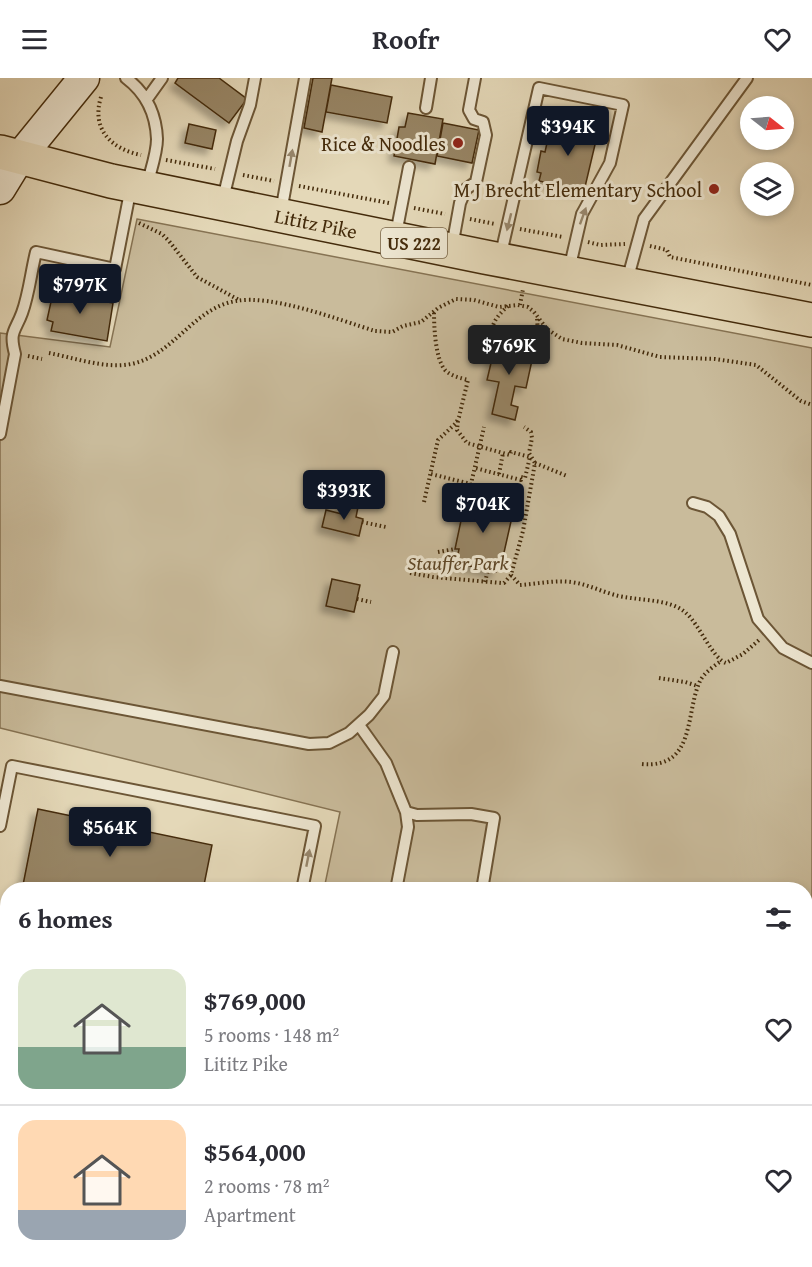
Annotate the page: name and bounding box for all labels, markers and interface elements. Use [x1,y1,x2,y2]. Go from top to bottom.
text: Roofr [372,19,440,59]
icon: menu [18,23,51,56]
icon: heart [761,23,794,56]
north arrow [740,96,794,150]
map controls [740,96,794,216]
pin: $394K [526,106,610,157]
text: $394K [541,111,595,140]
place label: Rice & Noodles [321,129,446,158]
marker: Rice & Noodles [451,136,465,150]
one-way arrow [286,148,295,167]
button: layers [740,162,794,216]
place label: M J Brecht Elementary School [454,175,702,204]
marker: M J Brecht Elementary School [707,182,721,196]
street label: Lititz Pike [272,200,360,245]
one-way arrow [578,207,588,225]
one-way arrow [504,212,514,231]
road number: US 222 [381,228,447,258]
pin: $797K [38,264,122,315]
text: $797K [53,269,107,298]
pin: $769K [467,325,551,376]
text: $769K [482,330,536,359]
pin: $393K [302,470,386,521]
text: $393K [317,475,371,504]
pin: $704K [441,483,525,534]
text: $704K [456,488,510,517]
park label: Stauffer Park [407,548,510,577]
pin: $564K [68,807,152,858]
text: $564K [83,812,137,841]
one-way arrow [304,848,314,867]
text: 6 homes [18,899,113,938]
icon: filters [762,902,795,935]
text: $769,000 [204,981,306,1020]
icon: home [66,993,138,1065]
icon: heart [762,1013,795,1046]
text: 5 rooms · 148 m² [204,1020,339,1049]
text: Lititz Pike [204,1049,288,1078]
text: $564,000 [204,1132,306,1171]
icon: home [66,1144,138,1216]
icon: heart [762,1164,795,1197]
text: 2 rooms · 78 m² [204,1171,330,1200]
text: Apartment [204,1200,296,1229]

